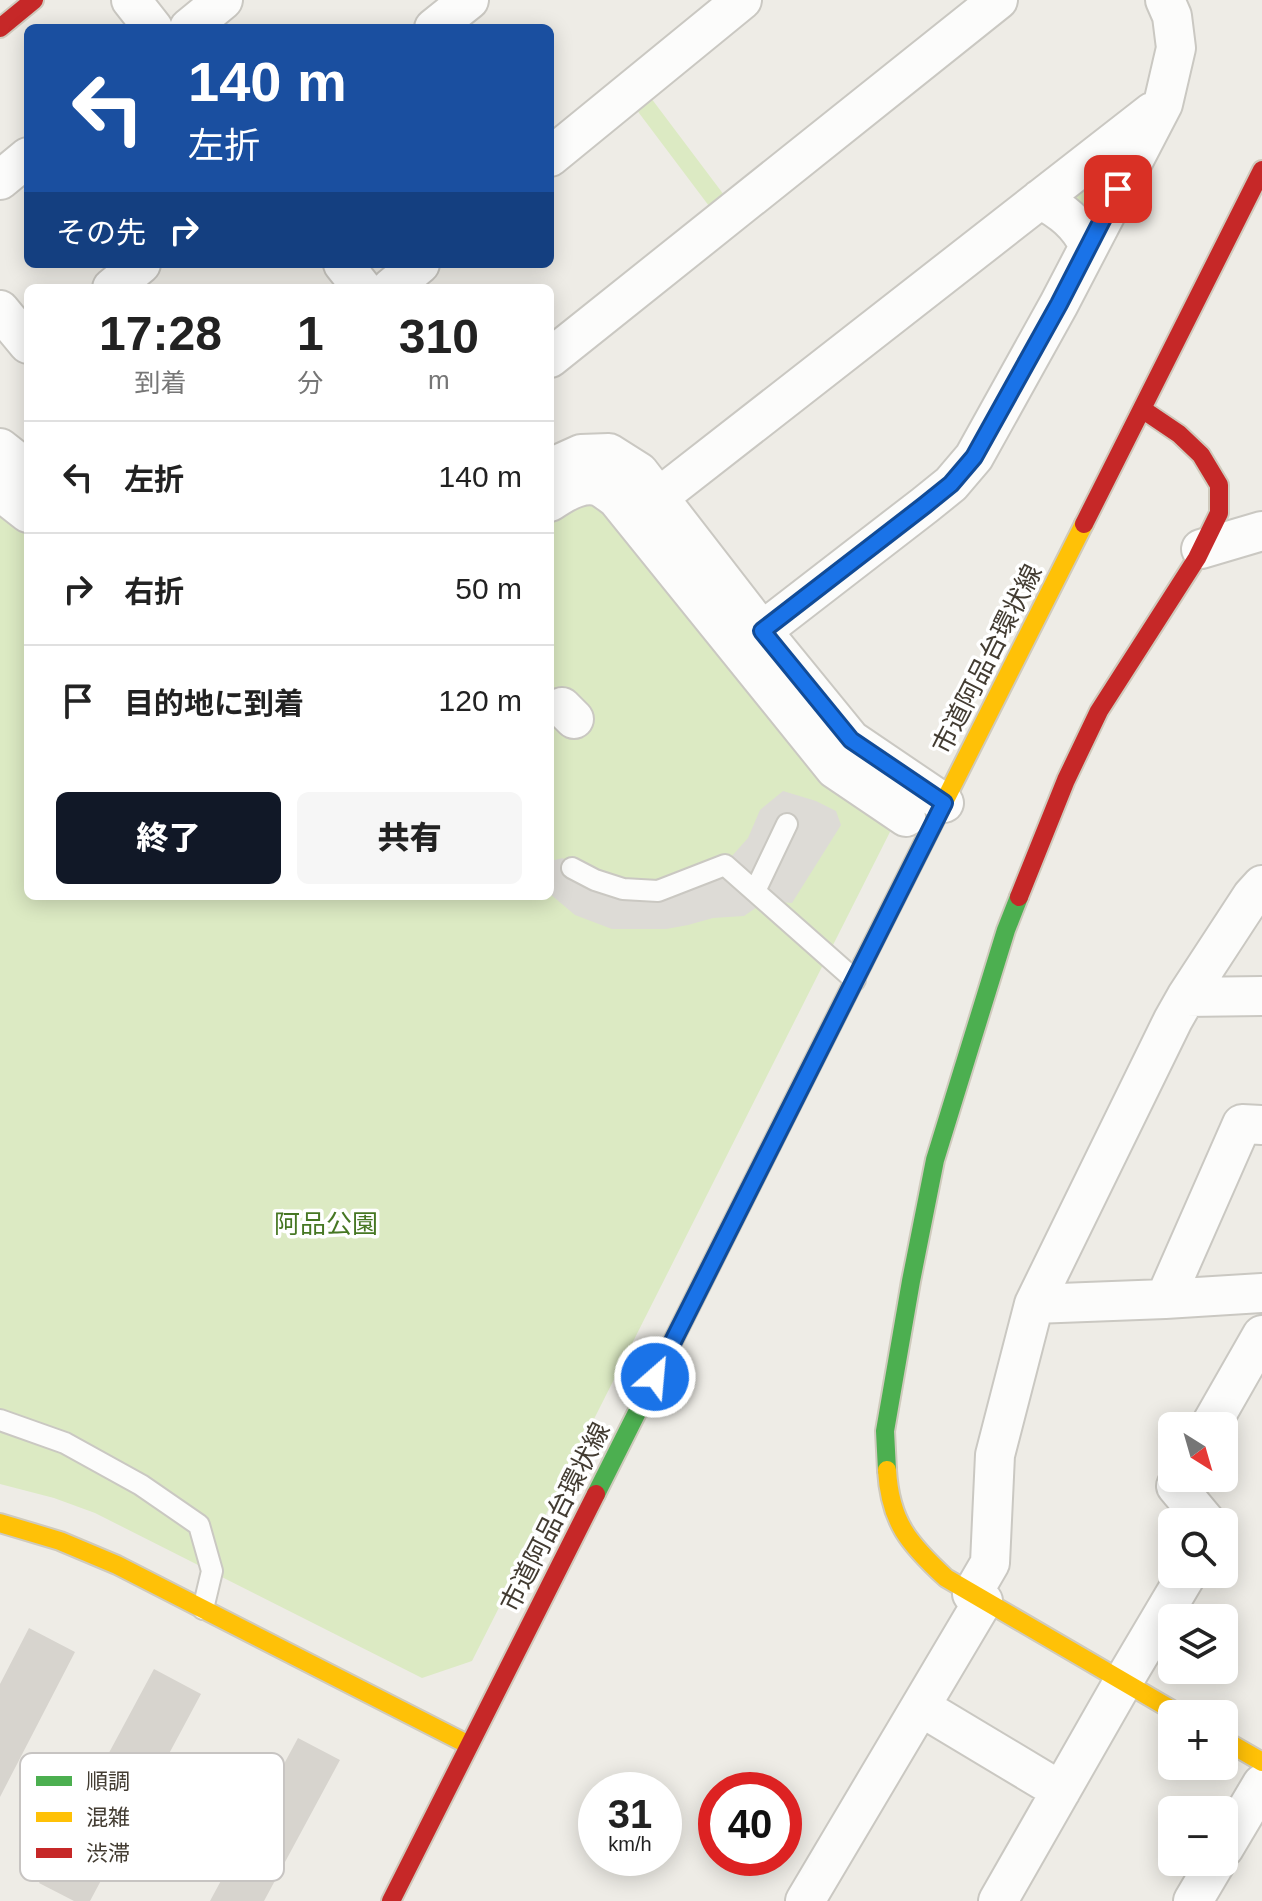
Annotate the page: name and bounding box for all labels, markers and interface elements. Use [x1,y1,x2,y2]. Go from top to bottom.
text: 140 m [188,50,347,113]
icon: left [56,56,160,160]
text: 左折 [188,125,260,166]
pin [1084,155,1152,223]
icon: arrive [1096,167,1140,211]
icon: right [162,208,206,252]
text: その先 [56,216,146,249]
text: 17:28 [99,307,222,360]
text: 1 [297,307,324,360]
text: 310 [399,310,479,363]
text: m [428,365,450,395]
text: 到着 [134,368,187,398]
text: 分 [297,368,323,398]
icon: left [56,455,100,499]
text: 140 m [439,460,522,493]
text: 左折 [124,463,184,496]
street label: 市道阿品台環状線 [926,560,1048,758]
icon: right [56,567,100,611]
text: 50 m [455,572,522,605]
text: 右折 [124,575,184,608]
icon: arrive [56,679,100,723]
text: 120 m [439,684,522,717]
text: 目的地に到着 [124,687,304,720]
button: 終了 [56,792,281,884]
button: 共有 [297,792,522,884]
park label: 阿品公園 [274,1209,378,1239]
position arrow [613,1335,697,1419]
north arrow [1158,1412,1238,1492]
map controls [1158,1412,1238,1876]
street label: 市道阿品台環状線 [494,1418,616,1616]
button: search [1158,1508,1238,1588]
button: layers [1158,1604,1238,1684]
button: + [1158,1700,1238,1780]
legend [20,1753,284,1881]
text: 順調 [86,1769,130,1794]
speed limit sign: 40 [698,1772,802,1876]
text: 31 [608,1792,652,1836]
button: − [1158,1796,1238,1876]
text: 混雑 [86,1805,130,1830]
text: km/h [608,1833,652,1855]
text: 渋滞 [86,1841,130,1866]

